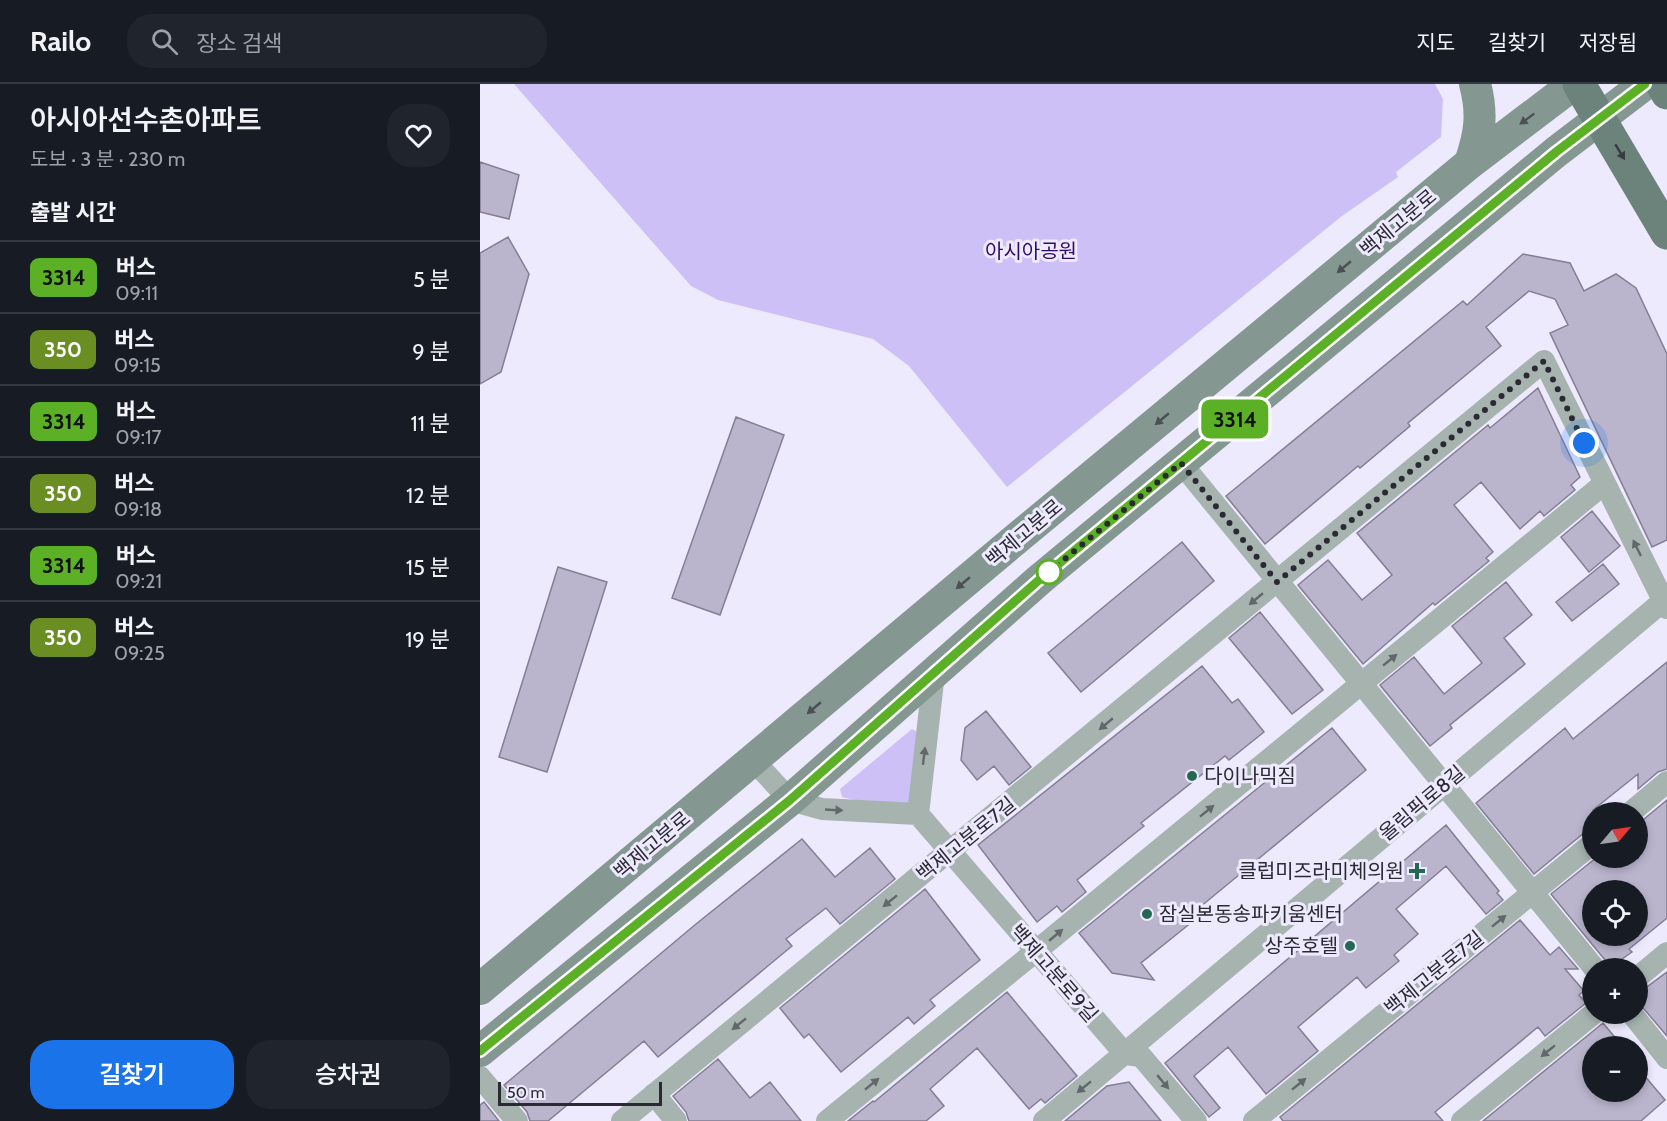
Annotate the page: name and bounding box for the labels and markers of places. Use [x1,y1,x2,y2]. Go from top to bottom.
unlabelled marker [1036,559,1062,585]
place label: 다이나믹짐 [1204,764,1296,788]
marker: 다이나믹짐 [1185,769,1199,783]
place label: 클럽미즈라미체의원 [1238,859,1404,883]
marker: 클럽미즈라미체의원 [1408,862,1426,880]
place label: 잠실본동송파키움센터 [1159,902,1343,926]
marker: 잠실본동송파키움센터 [1140,907,1154,921]
place label: 상주호텔 [1264,934,1338,958]
marker: 상주호텔 [1343,939,1357,953]

